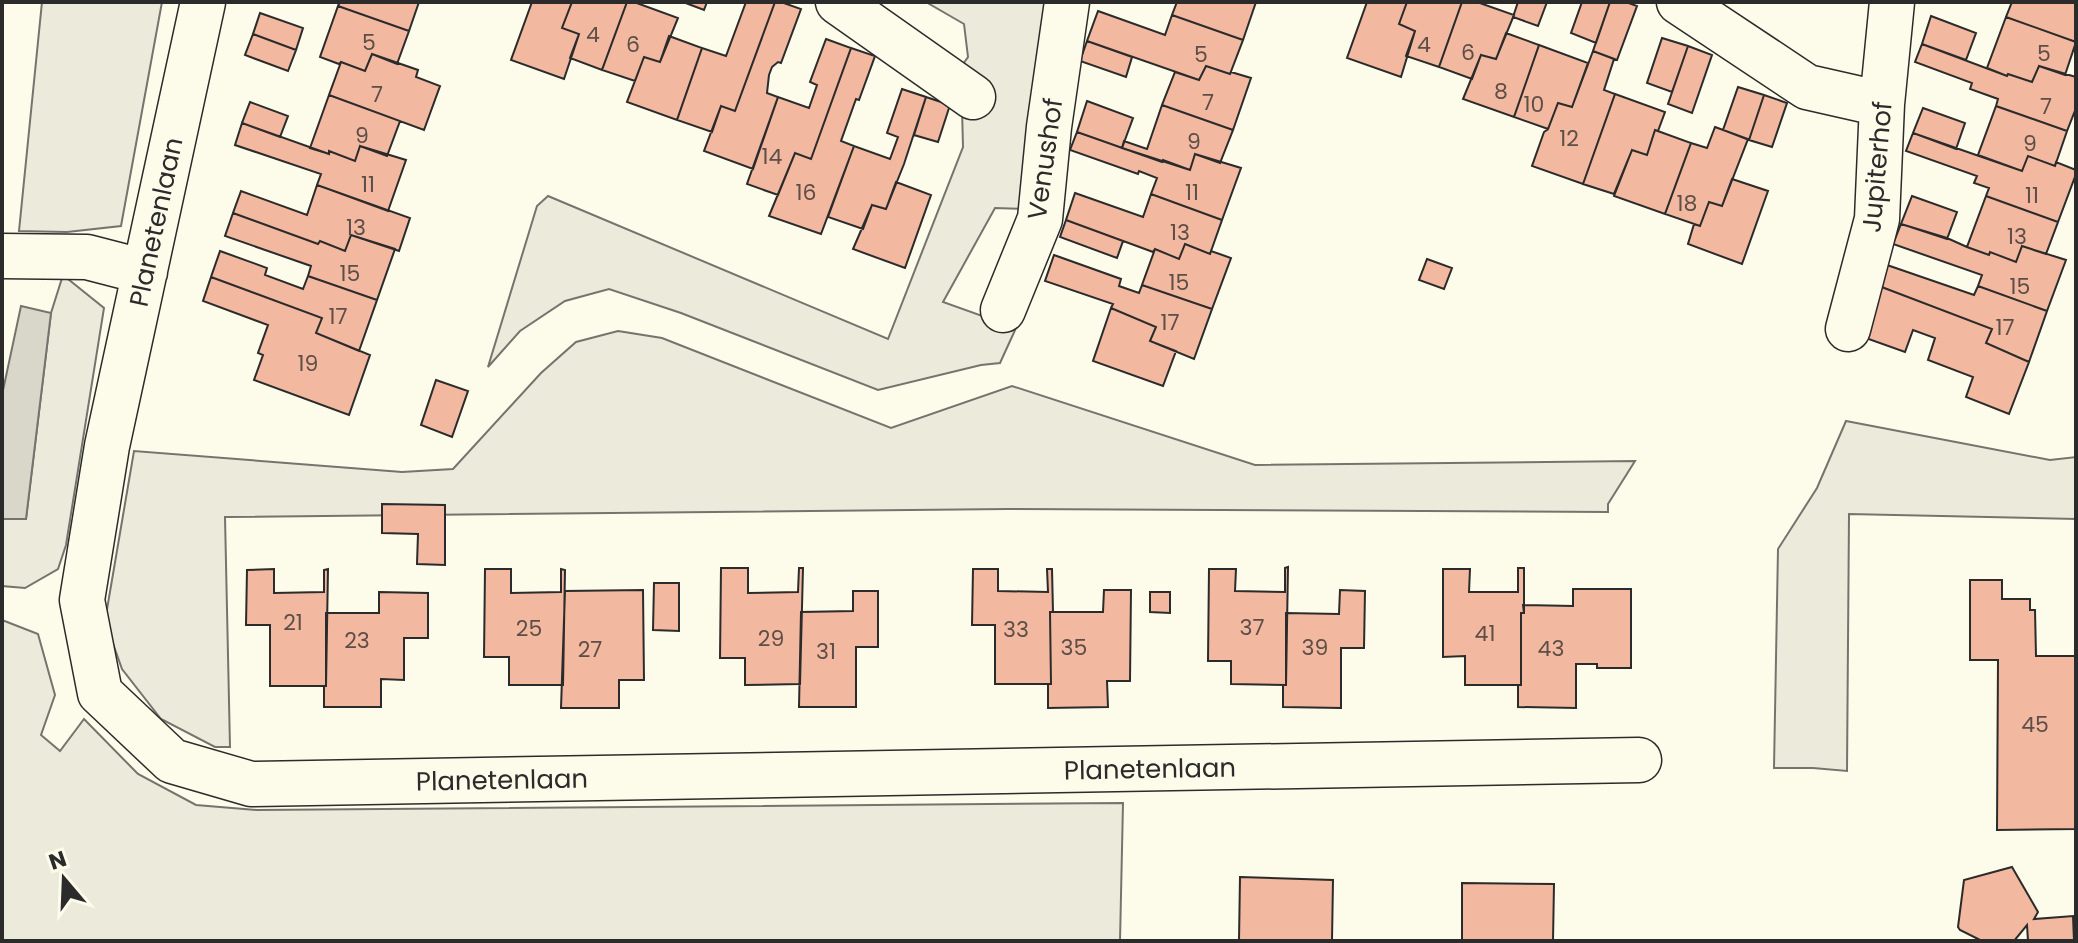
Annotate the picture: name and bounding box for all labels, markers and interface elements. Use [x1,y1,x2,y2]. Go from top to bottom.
house number: 4 [586,19,600,50]
house number: 5 [362,27,376,58]
house number: 6 [626,29,640,60]
house number: 4 [1417,29,1431,60]
house number: 6 [1461,37,1475,68]
house number: 5 [2037,38,2051,69]
house number: 5 [1194,39,1208,70]
house number: 8 [1494,76,1508,107]
house number: 7 [371,79,383,110]
house number: 7 [1202,87,1214,118]
house number: 10 [1524,89,1544,120]
house number: 7 [2040,91,2052,122]
street label: Venushof [1019,96,1071,222]
street label: Jupiterhof [1853,100,1901,234]
house number: 9 [355,120,369,151]
house number: 12 [1559,123,1579,154]
house number: 9 [1187,126,1201,157]
house number: 9 [2023,128,2037,159]
street label: Planetenlaan [120,134,192,310]
house number: 14 [762,141,783,172]
house number: 11 [361,169,375,200]
house number: 16 [795,177,817,208]
house number: 11 [1185,177,1199,208]
house number: 11 [2025,180,2039,211]
house number: 18 [1677,188,1697,219]
house number: 13 [346,212,366,243]
house number: 13 [1170,217,1190,248]
house number: 13 [2007,221,2027,252]
house number: 15 [340,258,360,289]
house number: 15 [1169,267,1189,298]
house number: 15 [2010,271,2030,302]
house number: 17 [328,301,348,332]
house number: 17 [1160,307,1180,338]
house number: 17 [1995,312,2015,343]
house number: 19 [298,348,318,379]
house number: 21 [283,607,303,638]
house number: 37 [1240,612,1264,643]
house number: 25 [516,613,542,644]
house number: 33 [1003,614,1029,645]
house number: 41 [1475,618,1495,649]
house number: 29 [758,623,784,654]
house number: 23 [344,625,370,656]
house number: 35 [1061,632,1087,663]
house number: 39 [1302,632,1328,663]
house number: 43 [1538,633,1564,664]
house number: 27 [578,634,602,665]
house number: 31 [816,636,836,667]
house number: 45 [2021,709,2049,740]
street label: Planetenlaan [1064,750,1236,788]
street label: Planetenlaan [416,761,588,799]
north arrow [24,839,104,919]
text: N [45,843,71,878]

